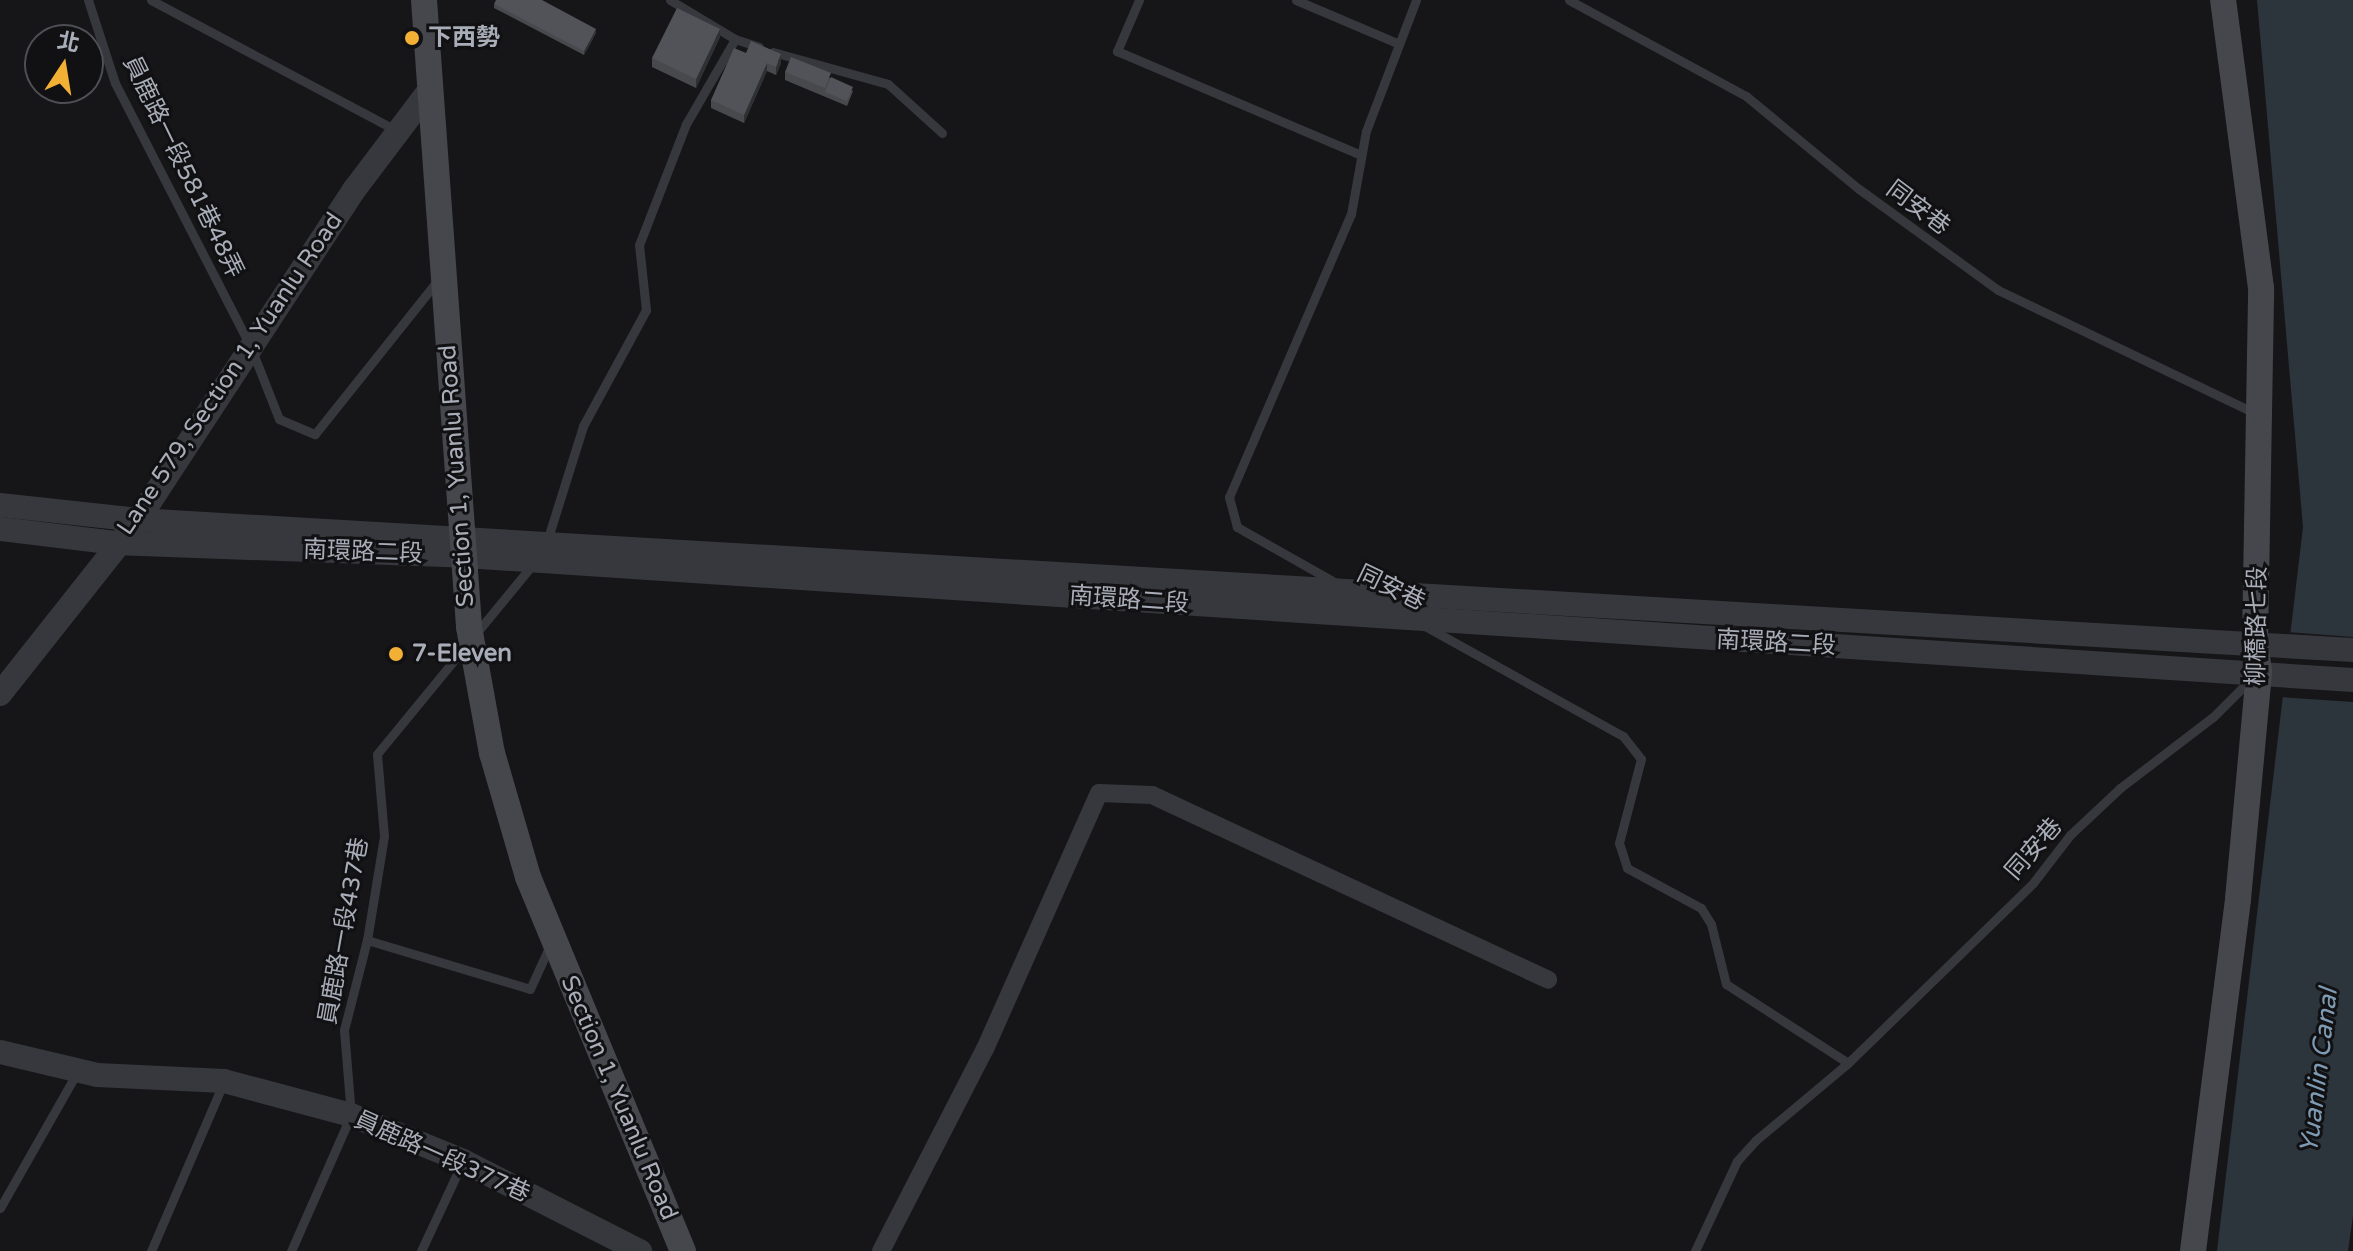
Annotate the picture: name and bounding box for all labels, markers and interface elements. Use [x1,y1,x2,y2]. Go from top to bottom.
north arrow [24,24,104,104]
place label: 下西勢 [428,24,500,52]
text: 北 [55,27,82,57]
marker: 下西勢 [403,29,421,47]
street label: 員鹿路一段581巷48弄 [117,51,249,283]
street label: 同安巷 [1881,175,1955,241]
street label: Lane 579, Section 1, Yuanlu Road [111,207,349,541]
street label: Section 1, Yuanlu Road [433,344,481,608]
street label: 南環路二段 [303,536,423,568]
street label: 同安巷 [1352,559,1430,617]
street label: 柳橋路七段 [2242,566,2272,686]
street label: 南環路二段 [1068,581,1190,619]
street label: 南環路二段 [1715,625,1837,661]
place label: 7-Eleven [412,640,512,668]
marker: 7-Eleven [387,645,405,663]
street label: 同安巷 [2000,812,2068,886]
street label: 員鹿路一段437巷 [313,835,375,1027]
street label: Section 1, Yuanlu Road [554,971,684,1225]
water label: Yuanlin Canal [2293,987,2345,1155]
street label: 員鹿路一段377巷 [350,1105,534,1209]

